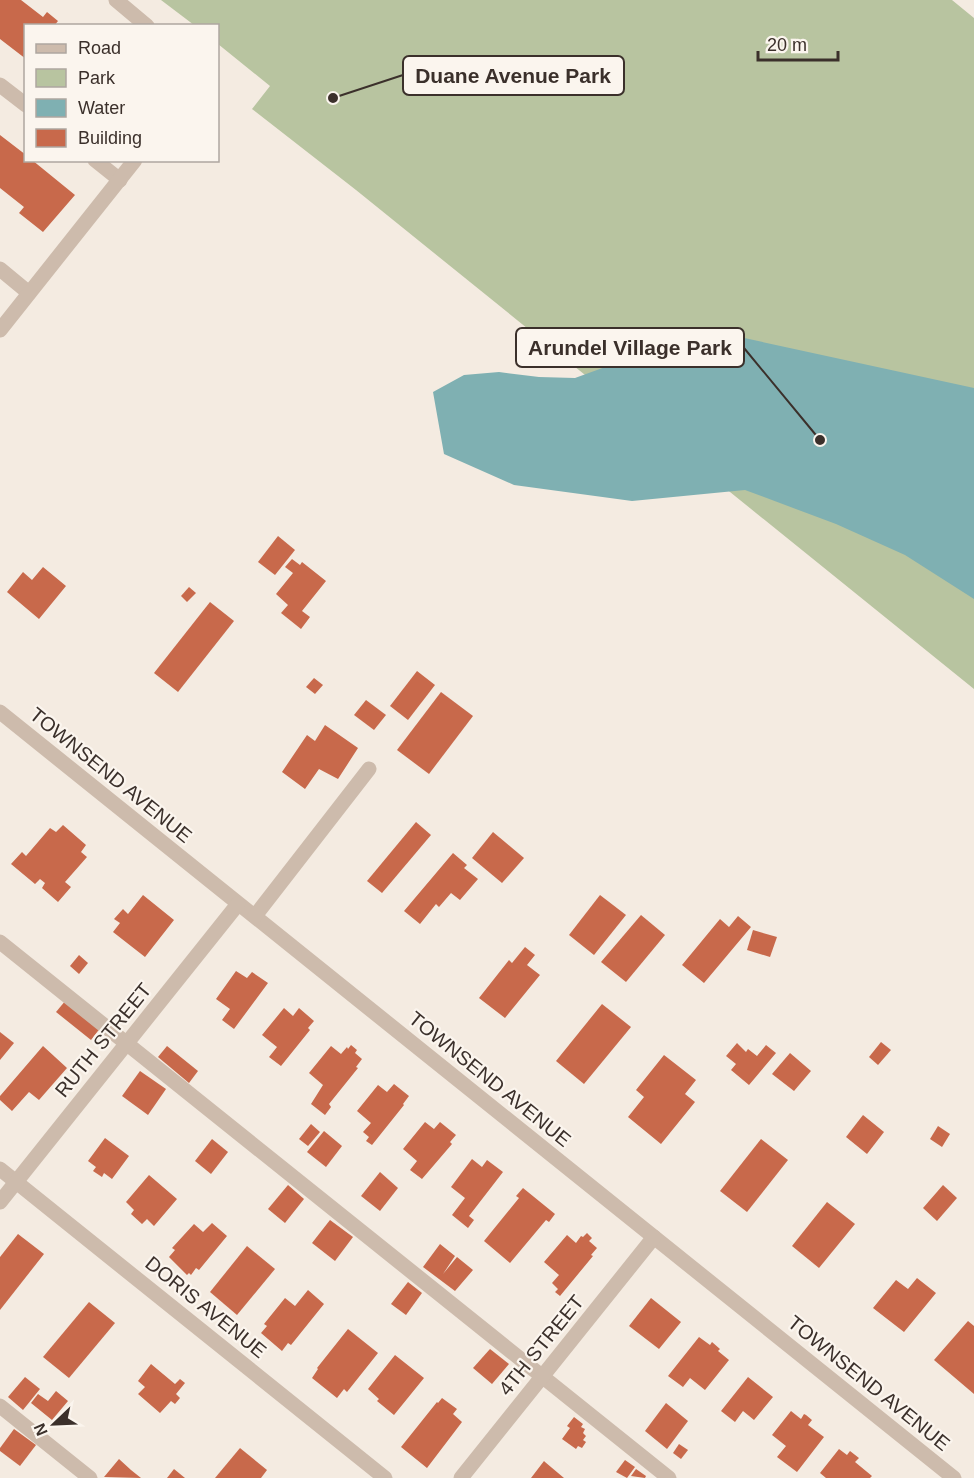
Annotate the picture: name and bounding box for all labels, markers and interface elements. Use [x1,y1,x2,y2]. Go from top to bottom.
legend [24,24,219,162]
scale bar [758,24,838,62]
text: 20 m [767,35,807,55]
text: Road [78,38,121,58]
callout: Duane Avenue Park [403,56,624,95]
text: Duane Avenue Park [415,64,611,87]
text: Park [78,68,116,88]
text: Water [78,98,125,118]
text: Building [78,128,142,148]
callout: Arundel Village Park [516,328,744,367]
text: Arundel Village Park [528,336,732,359]
street label: TOWNSEND AVENUE [26,703,196,847]
street label: RUTH STREET [50,979,156,1101]
street label: TOWNSEND AVENUE [405,1007,575,1151]
street label: DORIS AVENUE [141,1252,271,1362]
street label: 4TH STREET [494,1291,588,1399]
street label: TOWNSEND AVENUE [784,1311,954,1455]
north arrow [24,1394,84,1454]
text: N [31,1421,51,1438]

